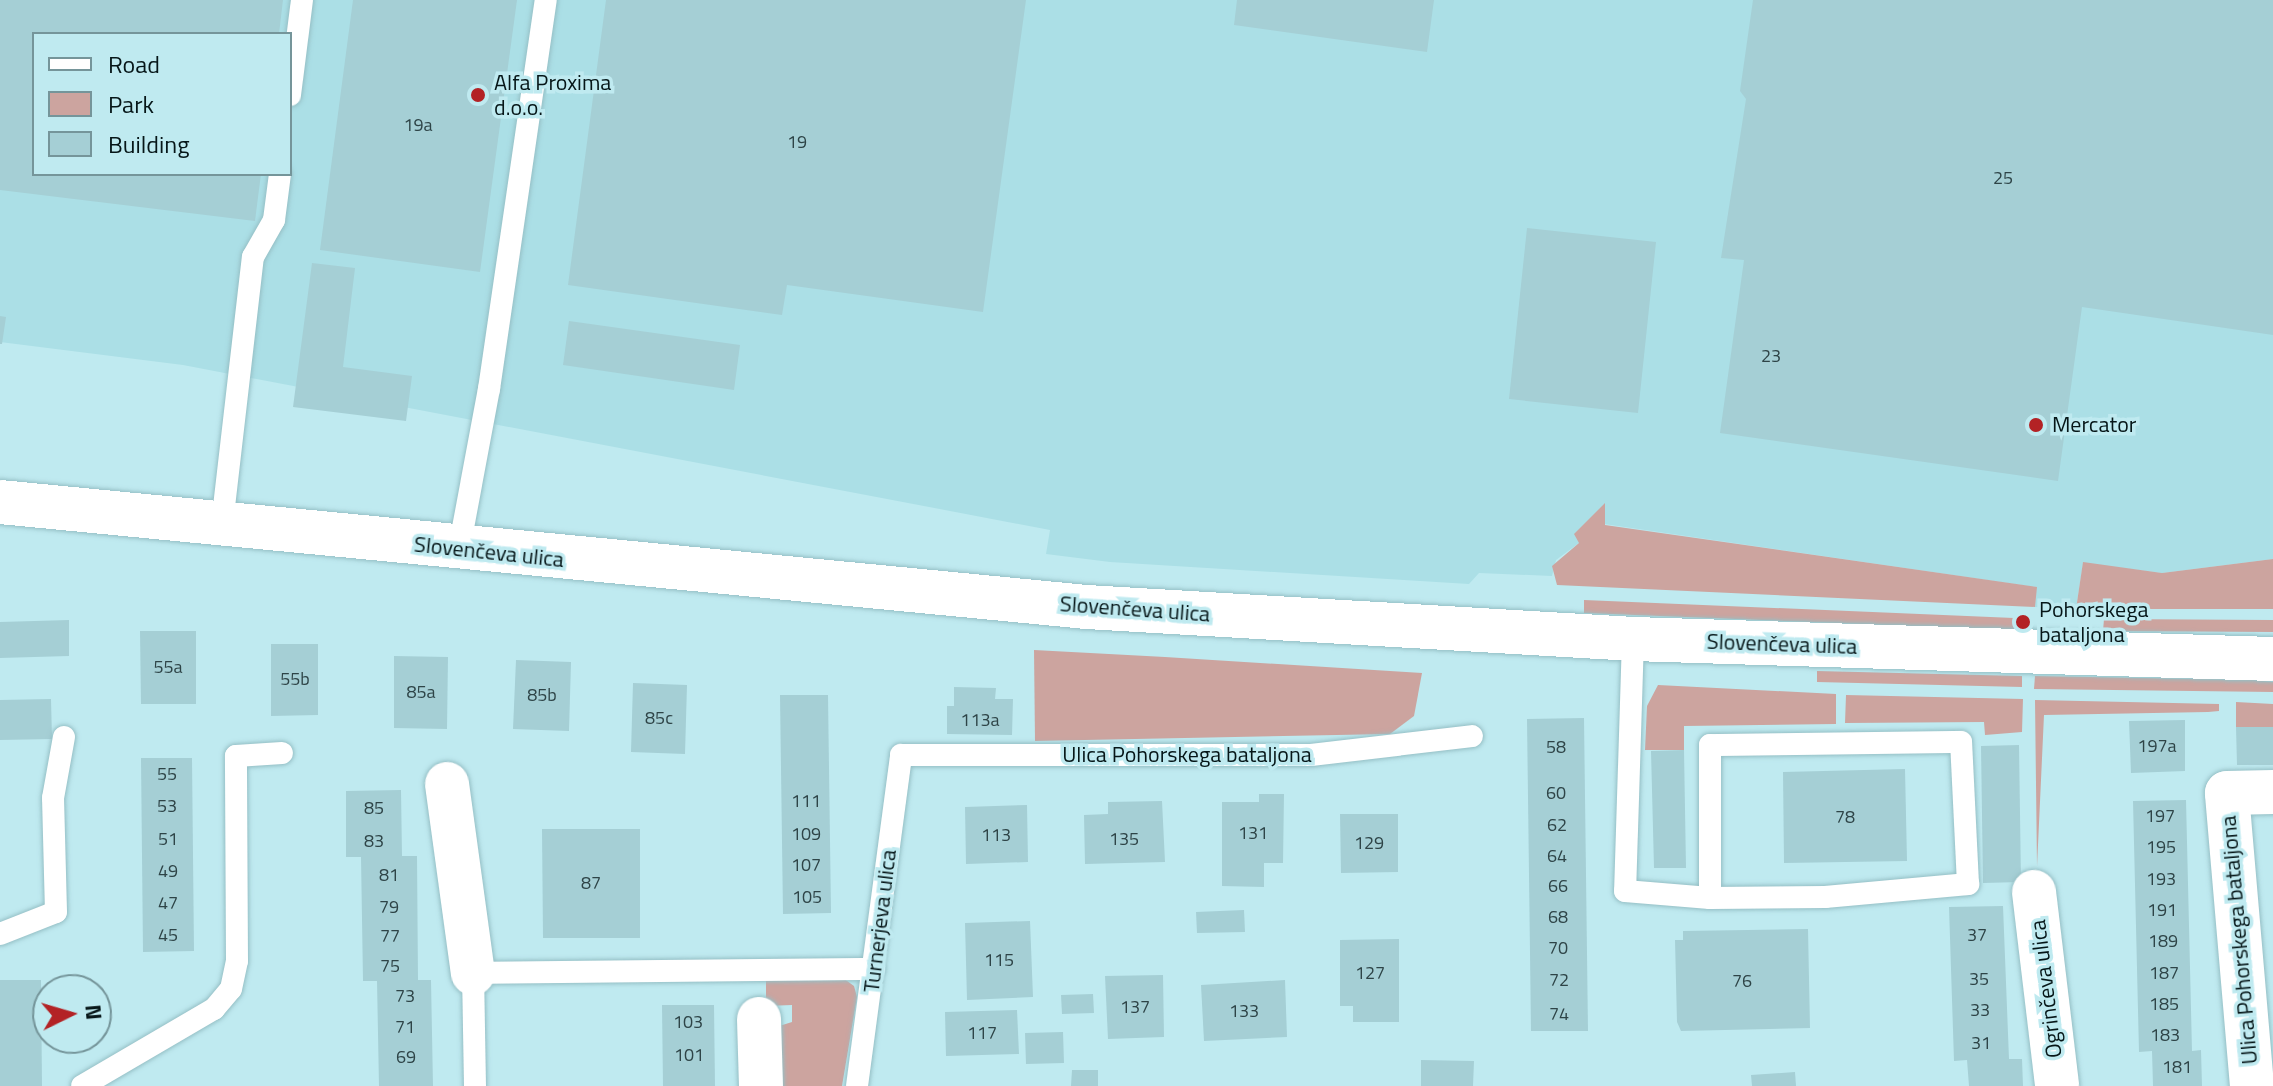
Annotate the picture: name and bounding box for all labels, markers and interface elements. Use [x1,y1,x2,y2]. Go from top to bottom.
legend [32,32,292,176]
text: Road [108,46,160,82]
place label: Alfa Proxima d.o.o. [494,69,611,120]
text: Park [108,86,154,122]
marker: Alfa Proxima d.o.o. [469,86,487,104]
house number: 19a [403,114,433,136]
text: Building [108,126,190,162]
house number: 19 [787,131,807,153]
house number: 25 [1993,167,2013,189]
house number: 23 [1761,345,1781,367]
place label: Mercator [2052,412,2136,438]
marker: Mercator [2027,416,2045,434]
street label: Slovenčeva ulica [413,531,565,573]
street label: Slovenčeva ulica [1059,591,1211,627]
place label: Pohorskega bataljona [2039,596,2149,648]
marker: Pohorskega bataljona [2014,613,2032,631]
street label: Slovenčeva ulica [1706,628,1858,660]
house number: 55a [153,656,183,678]
house number: 55b [280,668,310,690]
house number: 85a [406,681,436,703]
house number: 85b [527,684,557,706]
house number: 85c [645,707,673,729]
house number: 113a [960,709,1000,731]
house number: 197a [2137,735,2177,757]
house number: 58 [1546,736,1566,758]
street label: Ulica Pohorskega bataljona [1062,742,1312,768]
house number: 55 [157,763,177,785]
house number: 60 [1546,782,1566,804]
house number: 111 [791,790,821,812]
house number: 53 [157,795,177,817]
house number: 85 [364,797,384,819]
house number: 197 [2145,805,2175,827]
house number: 78 [1835,806,1855,828]
house number: 62 [1547,814,1567,836]
street label: Ulica Pohorskega bataljona [2215,815,2263,1065]
house number: 131 [1238,822,1268,844]
house number: 109 [791,823,821,845]
house number: 113 [981,824,1011,846]
house number: 51 [158,828,178,850]
house number: 135 [1109,828,1139,850]
house number: 83 [364,830,384,852]
house number: 129 [1354,832,1384,854]
house number: 195 [2146,836,2176,858]
house number: 64 [1547,845,1567,867]
street label: Turnerjeva ulica [858,848,902,994]
house number: 107 [791,854,821,876]
house number: 49 [158,860,178,882]
house number: 81 [379,864,399,886]
house number: 193 [2146,868,2176,890]
house number: 87 [581,872,601,894]
house number: 66 [1548,875,1568,897]
house number: 105 [792,886,822,908]
house number: 47 [158,892,178,914]
house number: 79 [379,896,399,918]
house number: 191 [2147,899,2177,921]
house number: 68 [1548,906,1568,928]
street label: Ogrinčeva ulica [2024,918,2068,1060]
house number: 45 [158,924,178,946]
house number: 37 [1967,924,1987,946]
house number: 77 [380,925,400,947]
house number: 189 [2148,930,2178,952]
house number: 70 [1548,937,1568,959]
house number: 115 [984,949,1014,971]
house number: 75 [380,955,400,977]
house number: 127 [1355,962,1385,984]
house number: 187 [2149,962,2179,984]
house number: 35 [1969,968,1989,990]
house number: 72 [1549,969,1569,991]
house number: 76 [1732,970,1752,992]
north arrow [32,974,112,1054]
house number: 73 [395,985,415,1007]
house number: 185 [2149,993,2179,1015]
house number: 137 [1120,996,1150,1018]
house number: 33 [1970,999,1990,1021]
house number: 133 [1229,1000,1259,1022]
text: N [76,1003,112,1021]
house number: 74 [1549,1003,1569,1025]
house number: 103 [673,1011,703,1033]
house number: 71 [395,1016,415,1038]
house number: 117 [967,1022,997,1044]
house number: 183 [2150,1024,2180,1046]
house number: 31 [1971,1032,1991,1054]
house number: 101 [674,1044,704,1066]
house number: 69 [396,1046,416,1068]
house number: 181 [2162,1056,2192,1078]

